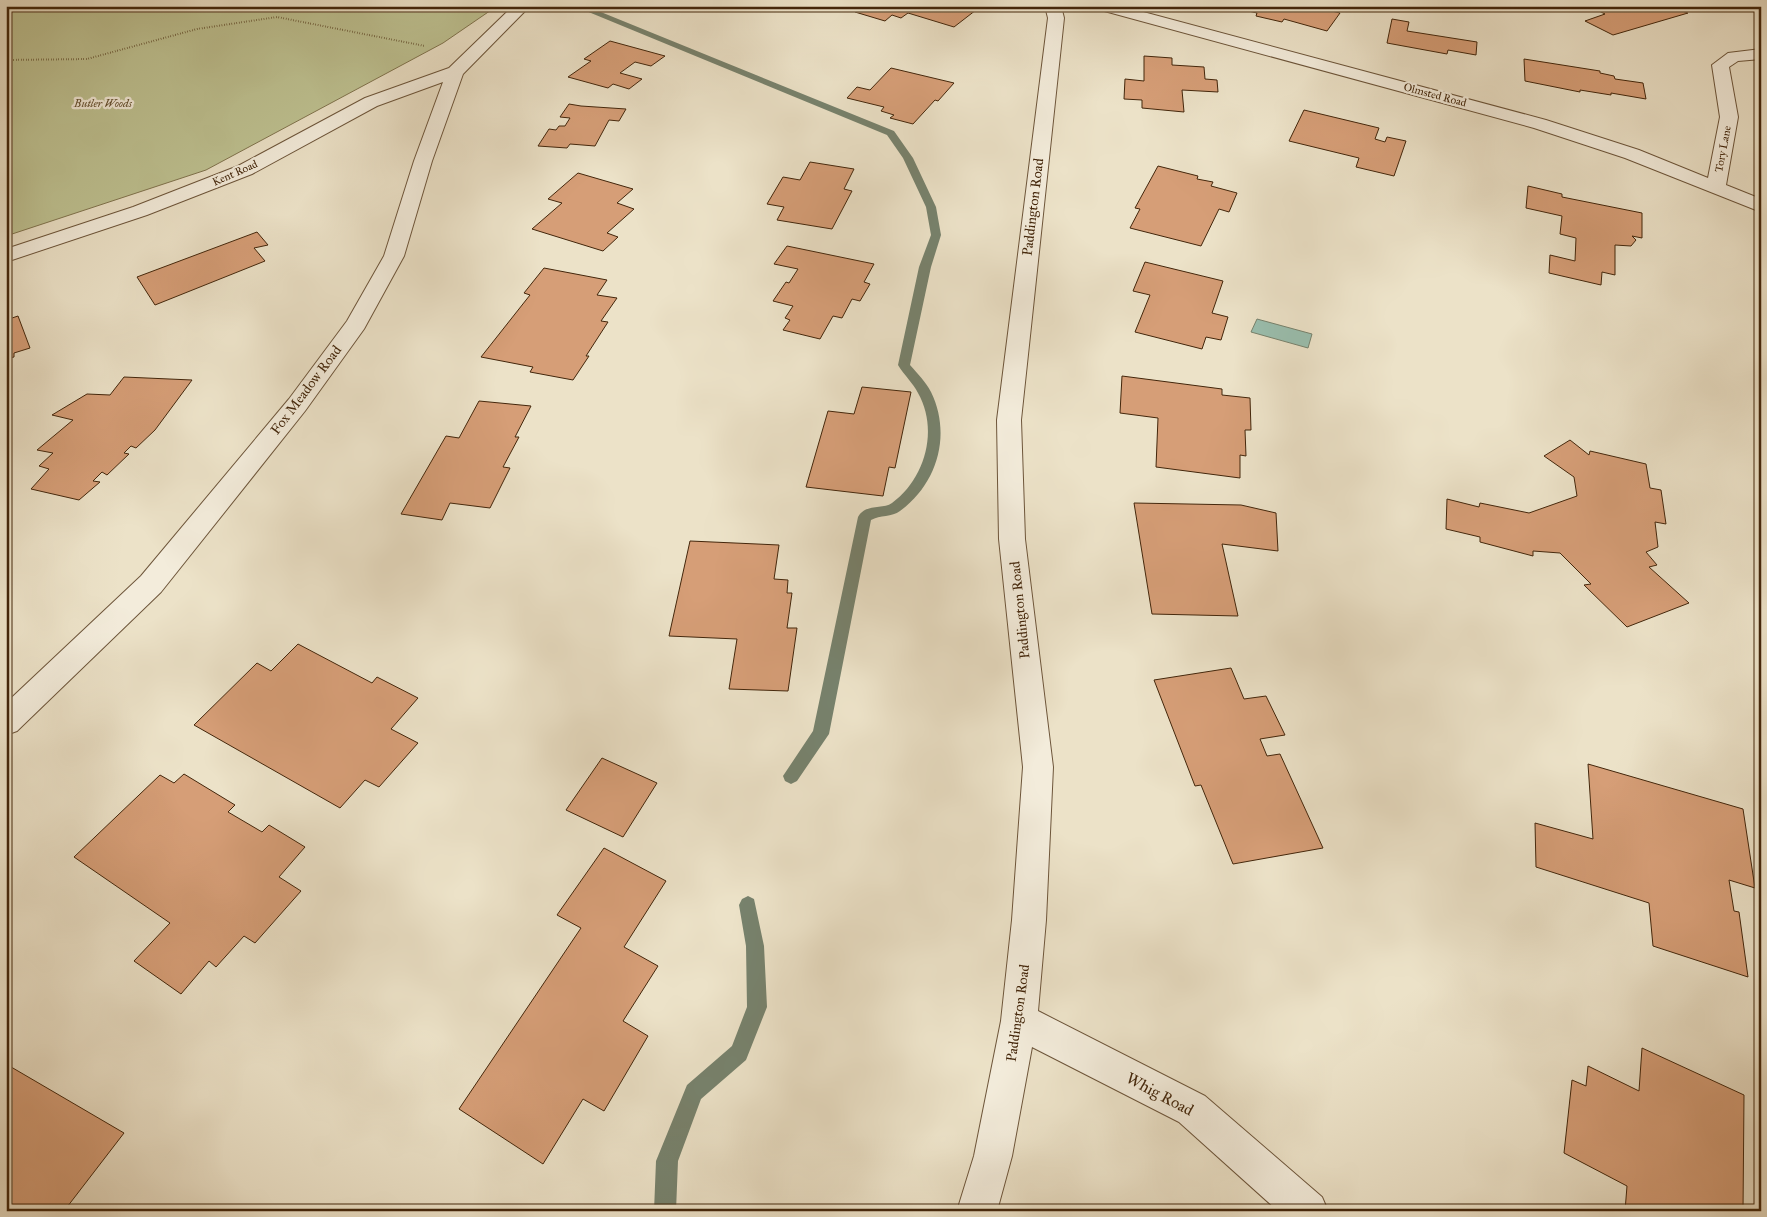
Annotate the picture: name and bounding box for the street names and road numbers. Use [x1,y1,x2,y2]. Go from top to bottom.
street label: Olmsted Road [1402,80,1468,110]
street label: Tory Lane [1712,124,1734,173]
street label: Kent Road [210,157,260,189]
street label: Paddington Road [1019,157,1047,257]
street label: Fox Meadow Road [267,342,345,438]
street label: Paddington Road [1006,560,1034,660]
street label: Paddington Road [1003,963,1033,1063]
street label: Whig Road [1123,1068,1197,1121]

